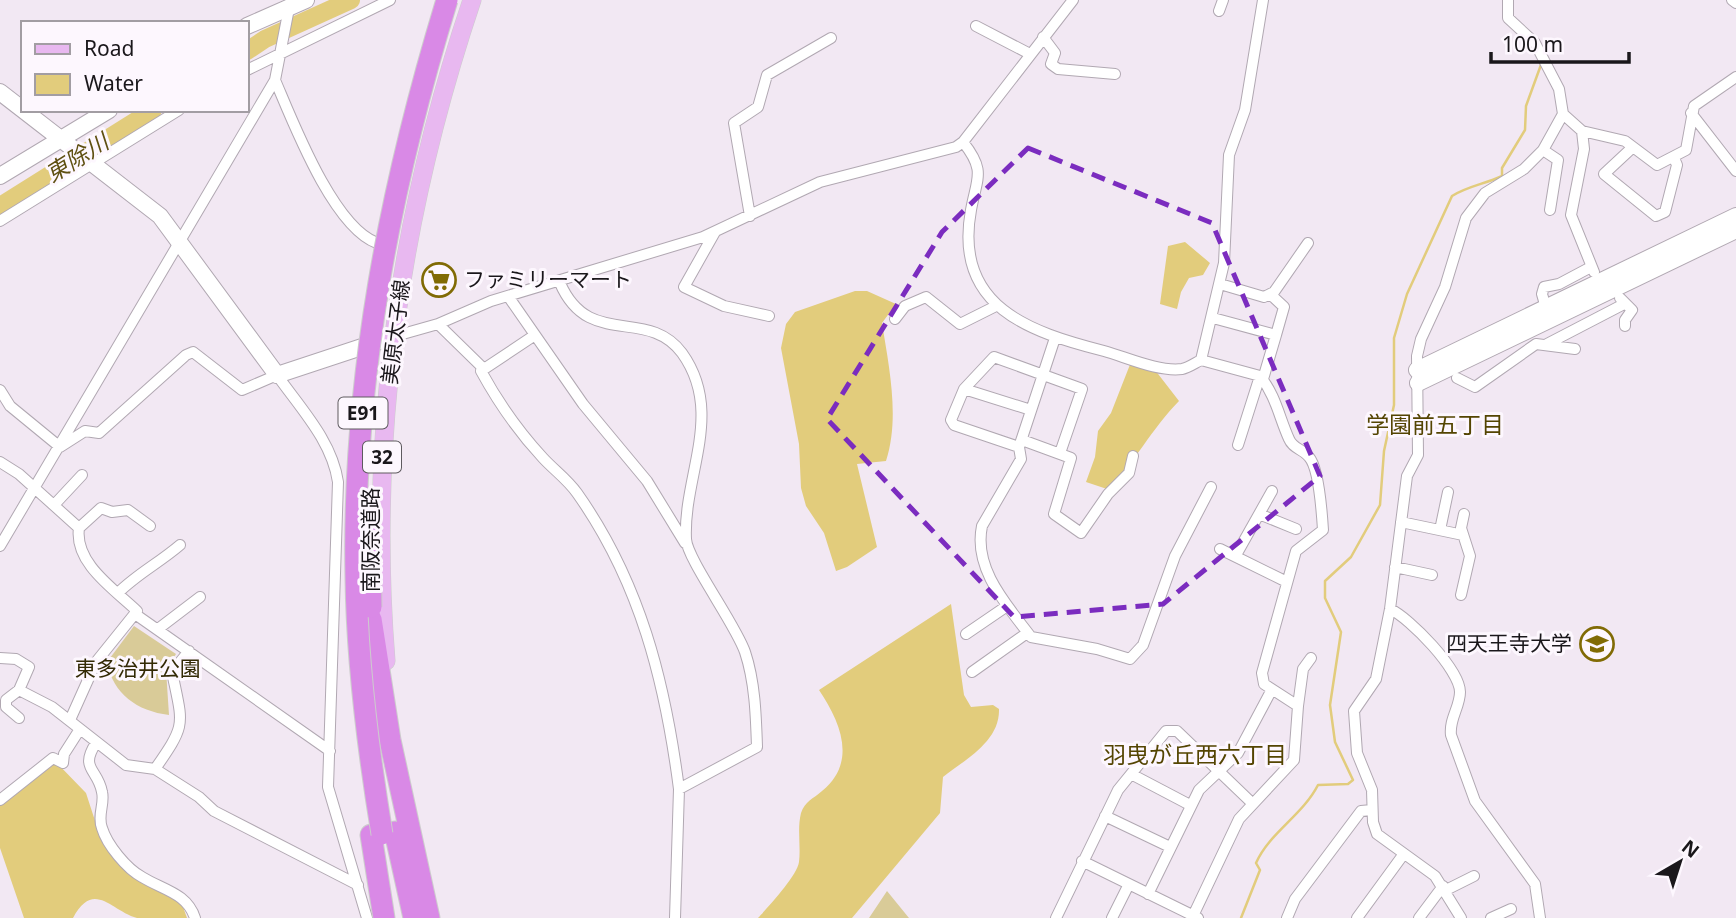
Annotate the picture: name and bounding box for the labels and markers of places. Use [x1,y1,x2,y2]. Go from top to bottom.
supermarket icon: ファミリーマート [420,261,458,299]
place label: ファミリーマート [464,265,632,293]
school or university icon: 四天王寺大学 [1578,625,1616,663]
place label: 四天王寺大学 [1446,629,1572,657]

